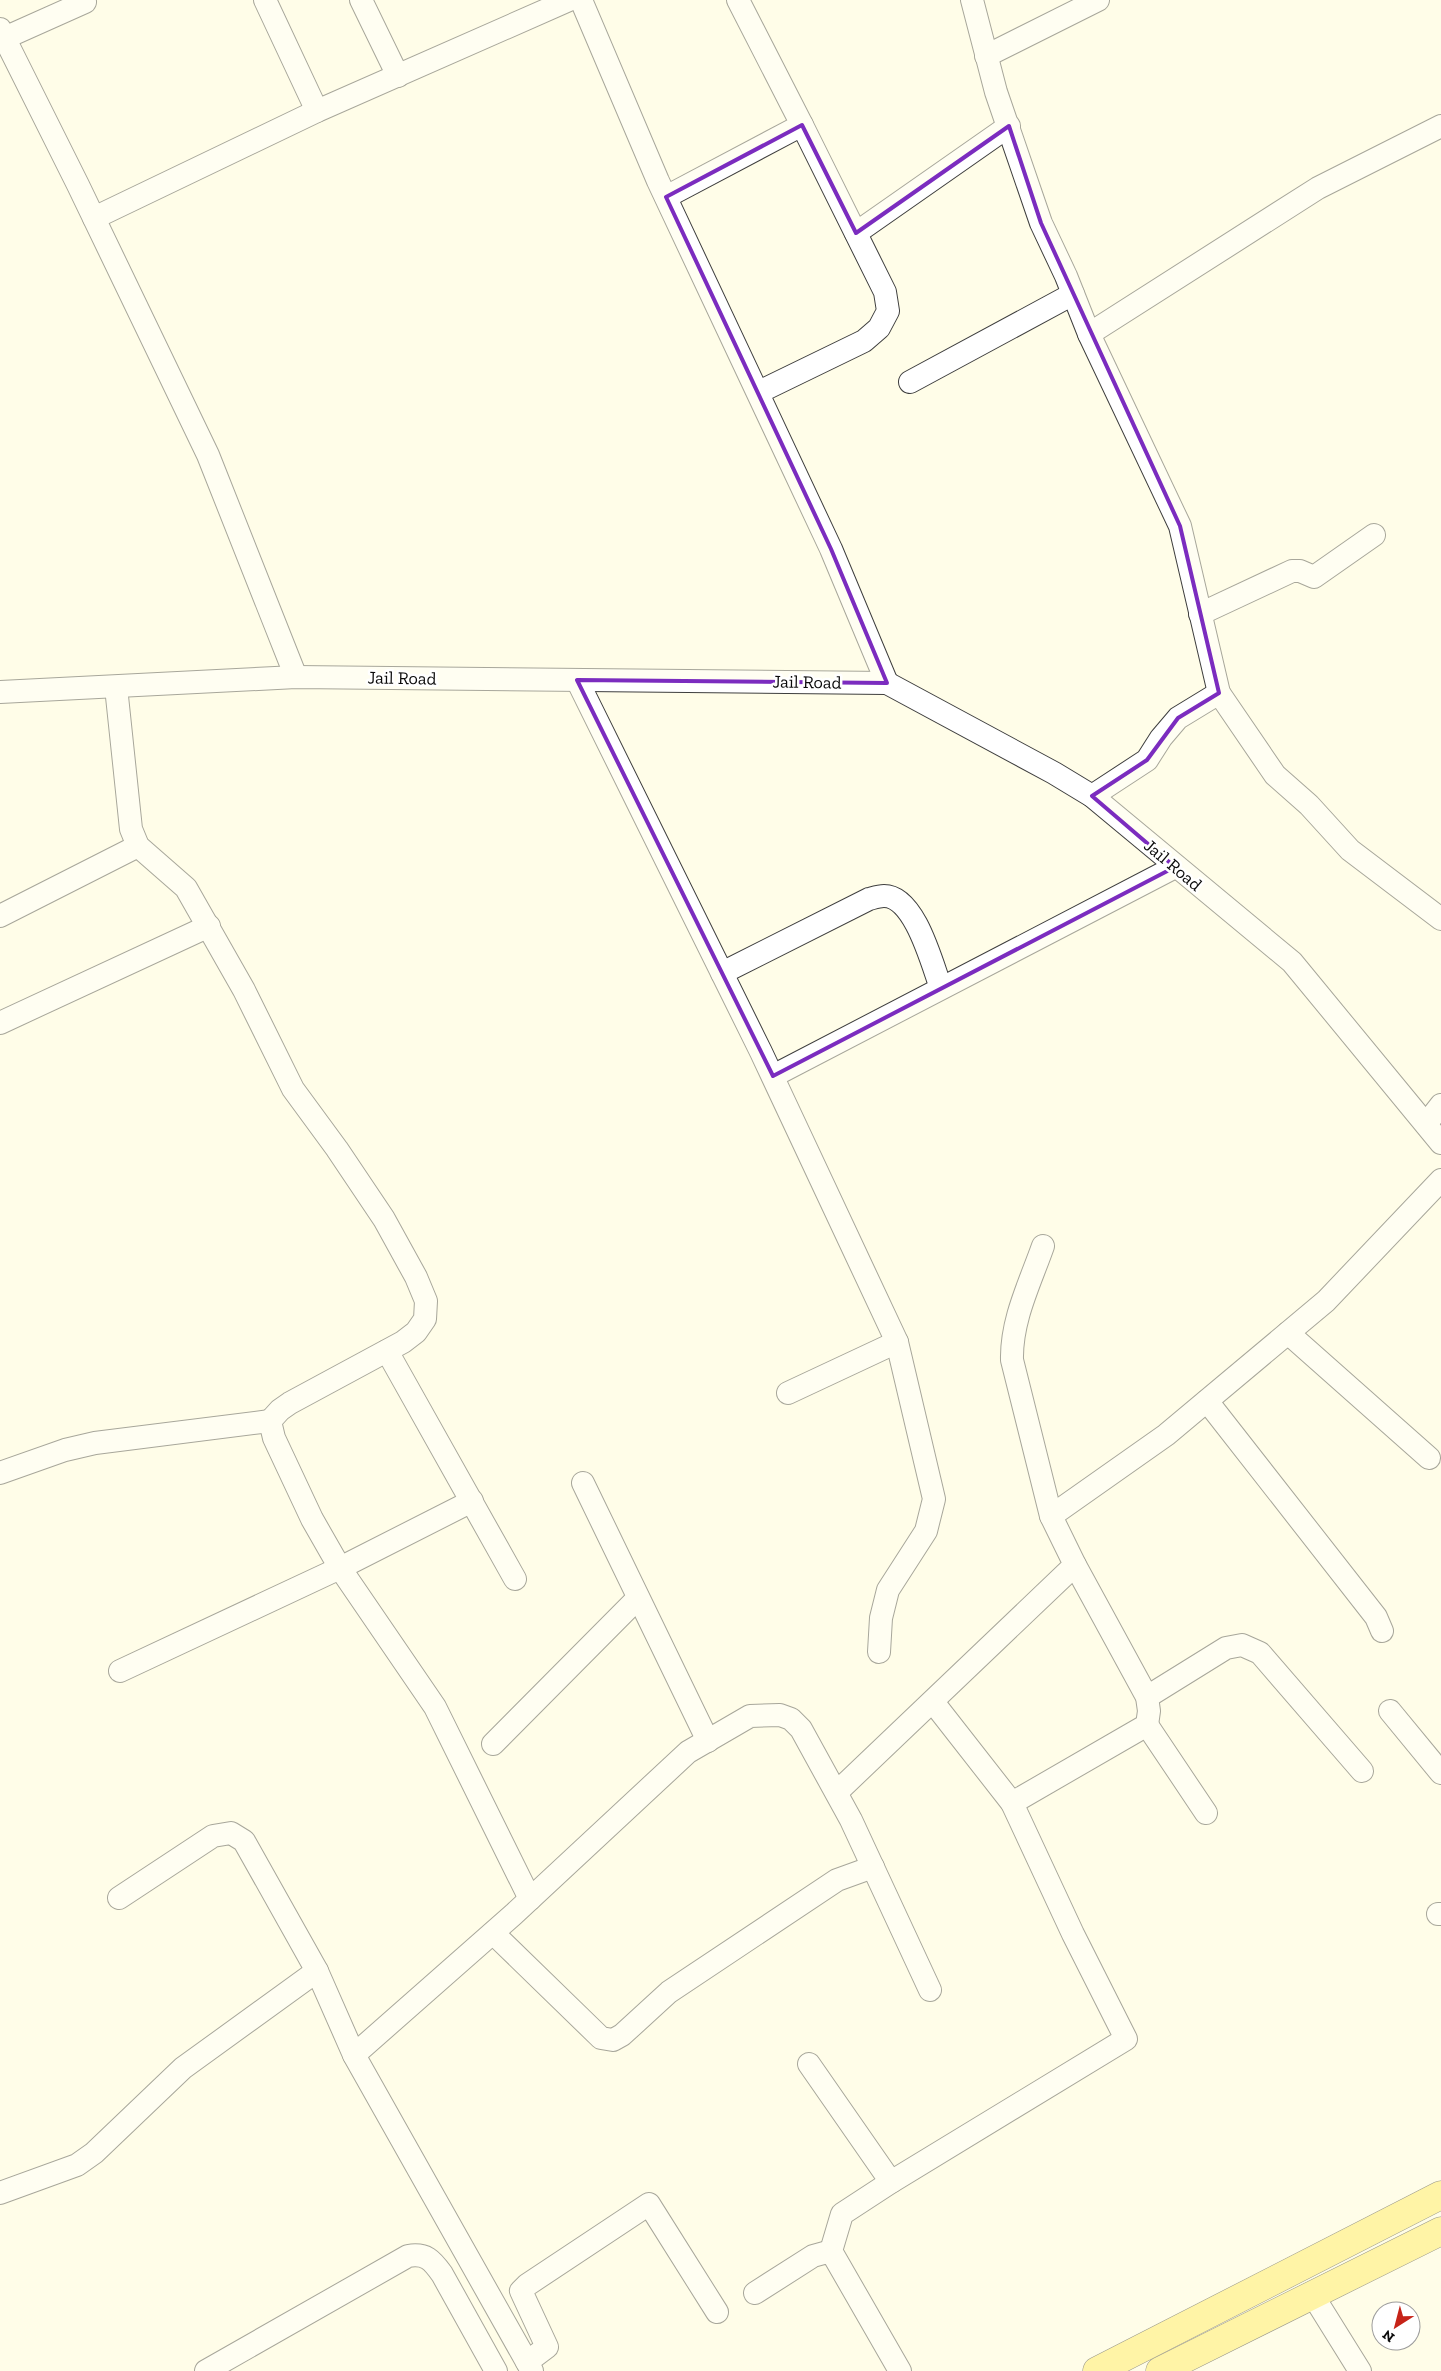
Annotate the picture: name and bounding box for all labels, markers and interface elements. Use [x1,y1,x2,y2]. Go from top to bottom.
street label: Jail Road [367,666,437,690]
street label: Jail Road [772,670,842,694]
street label: Jail Road [1139,834,1207,896]
north arrow [1371,2301,1421,2351]
text: N [1379,2326,1398,2346]

